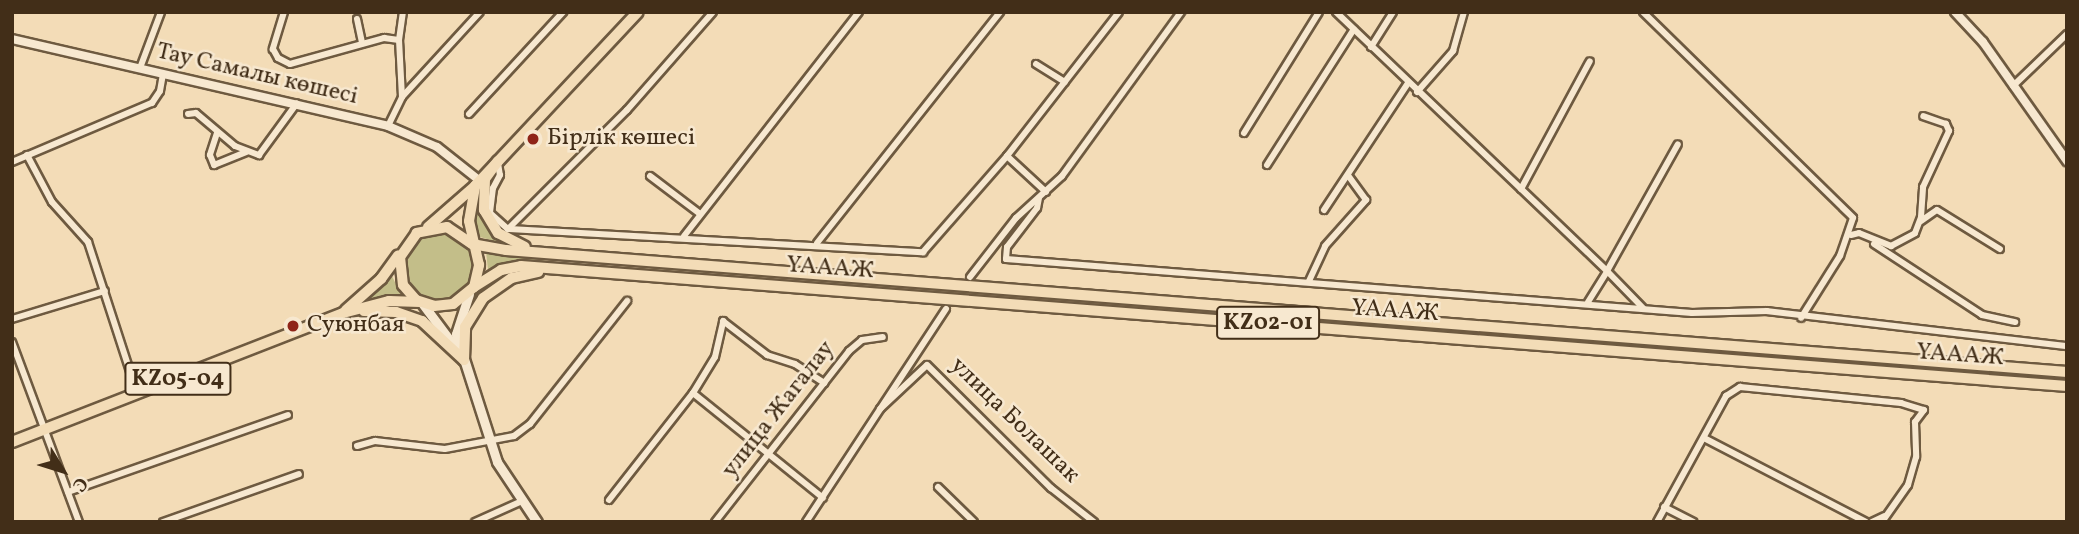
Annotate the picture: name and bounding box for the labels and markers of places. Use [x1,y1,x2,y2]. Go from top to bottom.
place label: Бірлік көшесі [547,125,695,153]
marker: Бірлік көшесі [525,131,541,147]
place label: Суюнбая [307,312,405,340]
marker: Суюнбая [285,318,301,334]

